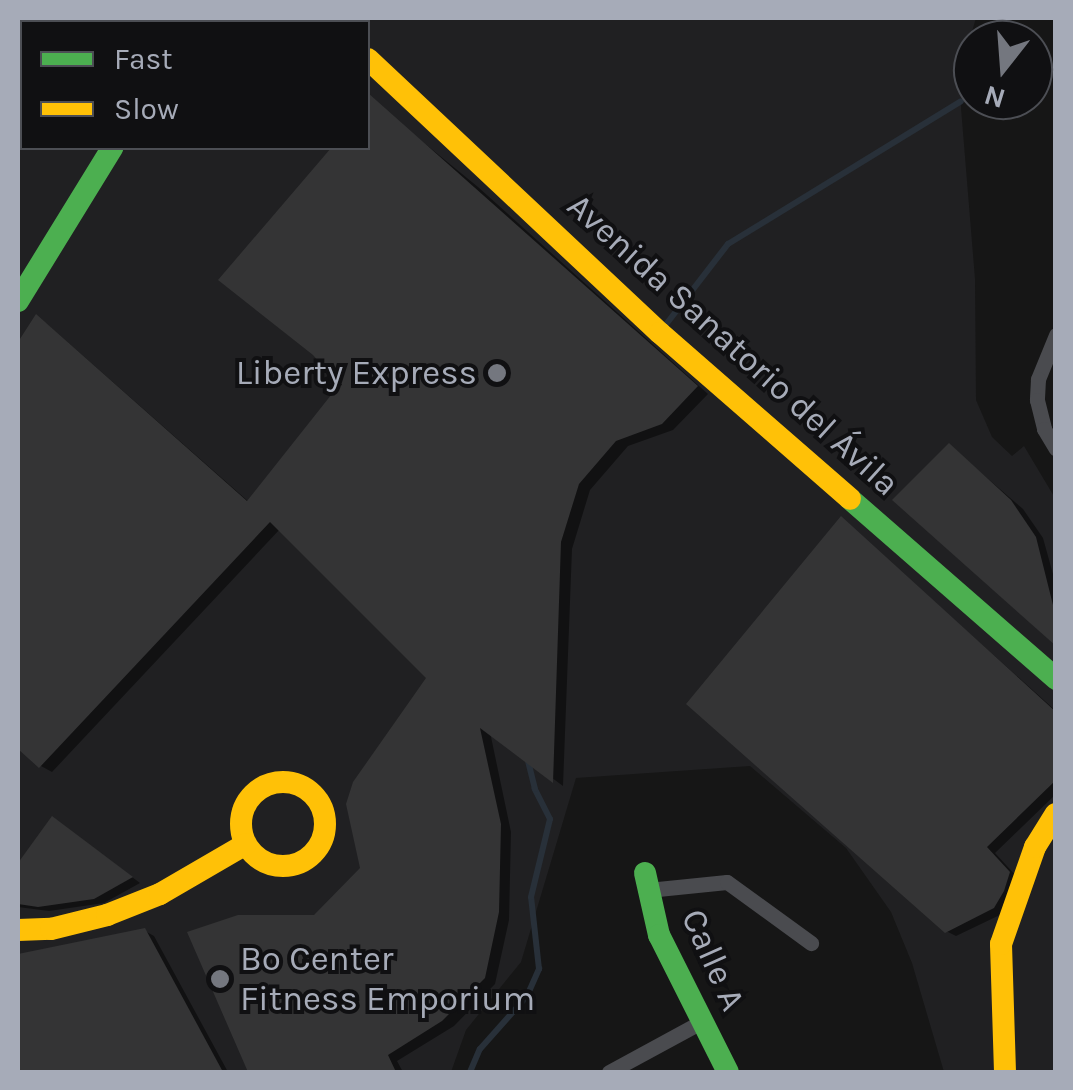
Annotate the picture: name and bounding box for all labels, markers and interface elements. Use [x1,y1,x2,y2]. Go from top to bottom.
legend [20,20,370,150]
north arrow [953,20,1053,120]
text: Fast [114,41,173,77]
text: N [980,79,1009,116]
text: Slow [114,91,179,127]
street label: Avenida Sanatorio del Ávila [559,185,907,505]
place label: Liberty Express [236,352,477,394]
marker: Liberty Express [486,362,508,384]
street label: Calle A [672,903,754,1017]
place label: Bo Center Fitness Emporium [240,938,535,1020]
marker: Bo Center Fitness Emporium [209,968,231,990]

